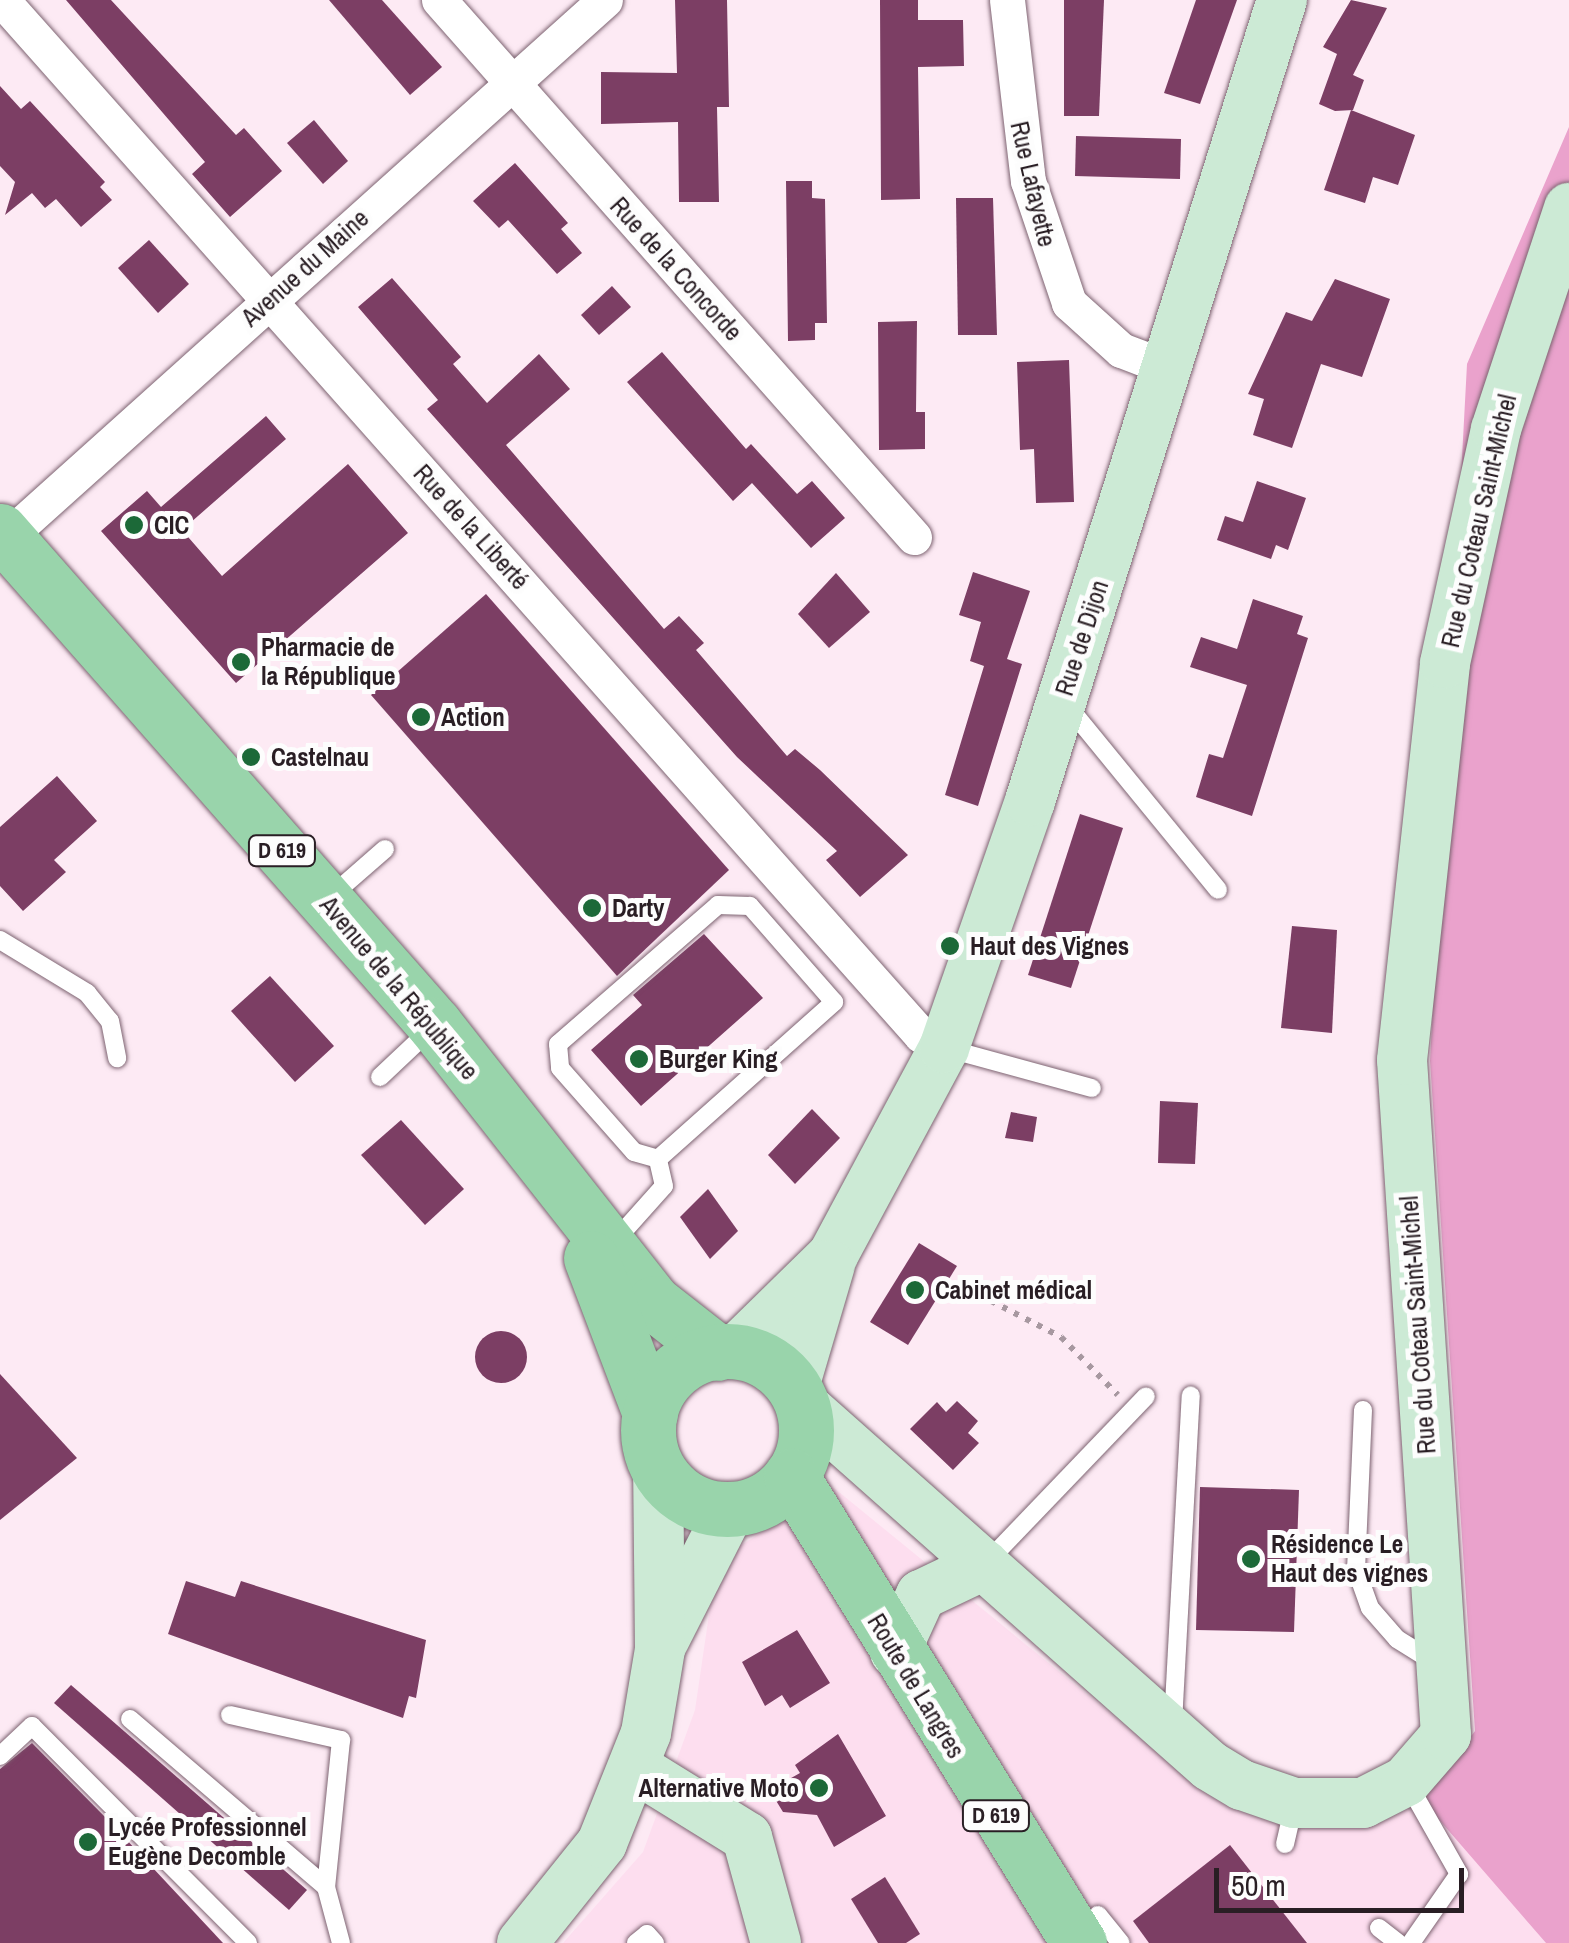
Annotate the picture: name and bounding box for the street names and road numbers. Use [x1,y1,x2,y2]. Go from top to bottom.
street label: Rue Lafayette [1004,118,1062,250]
street label: Rue de la Concorde [604,191,748,347]
street label: Avenue du Maine [235,203,375,333]
street label: Rue du Coteau Saint-Michel [1435,392,1523,650]
street label: Rue de la Liberté [407,459,535,595]
street label: Rue de Dijon [1049,576,1115,700]
road number: D 619 [247,834,317,868]
street label: Avenue de la République [314,890,484,1086]
street label: Rue du Coteau Saint-Michel [1394,1195,1442,1455]
street label: Route de Langres [861,1608,971,1764]
road number: D 619 [961,1799,1031,1833]

